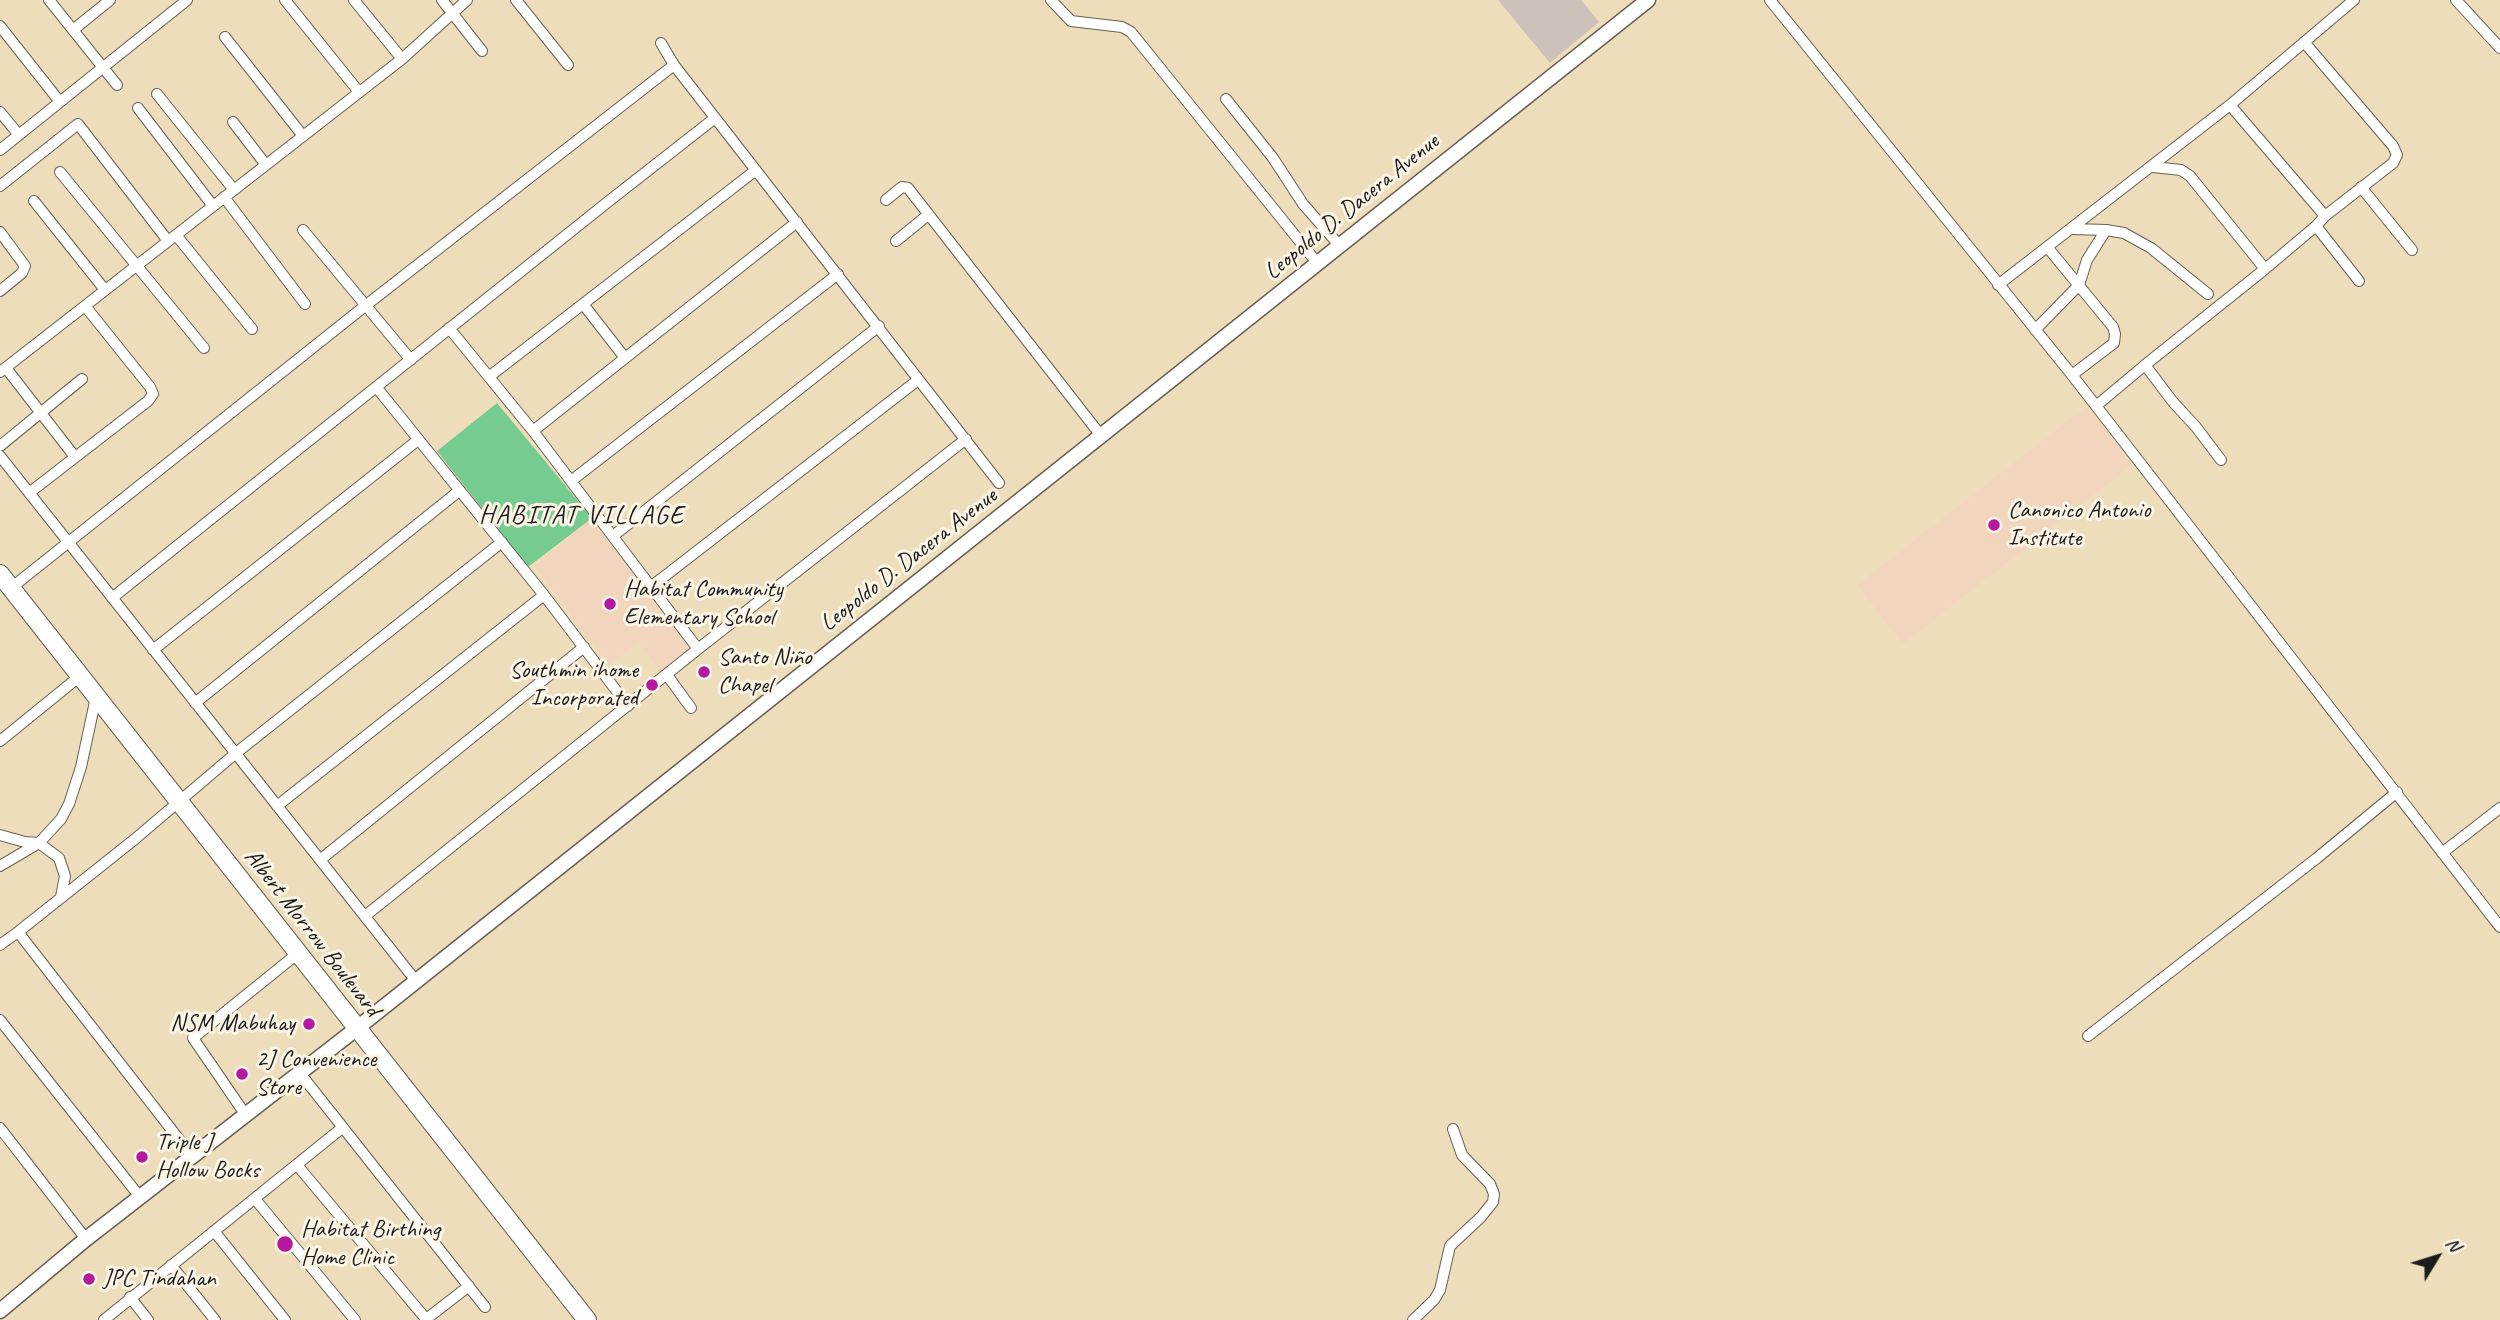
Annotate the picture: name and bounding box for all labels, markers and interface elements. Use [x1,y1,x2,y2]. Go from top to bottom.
street label: Leopoldo D. Dacera Avenue [1259,128,1445,286]
street label: Leopoldo D. Dacera Avenue [815,482,1003,638]
place label: Canonico Antonio Institute [2008,497,2150,553]
district label: HABITAT VILLAGE [481,500,683,532]
marker: Canonico Antonio Institute [1986,517,2002,533]
place label: Habitat Community Elementary School [624,576,783,632]
marker: Habitat Community Elementary School [602,596,618,612]
place label: Santo Niño Chapel [718,644,812,700]
place label: Southmin ihome Incorporated [509,657,638,713]
marker: Santo Niño Chapel [696,664,712,680]
marker: Southmin ihome Incorporated [644,677,660,693]
street label: Albert Morrow Boulevard [238,844,386,1022]
place label: NSM Mabuhay [170,1010,295,1038]
marker: NSM Mabuhay [301,1016,317,1032]
place label: 2J Convenience Store [256,1046,376,1102]
marker: 2J Convenience Store [234,1066,250,1082]
place label: Triple J Hollow Bocks [156,1129,259,1185]
marker: Triple J Hollow Bocks [134,1149,150,1165]
place label: Habitat Birthing Home Clinic [301,1216,440,1272]
north arrow [2402,1222,2472,1292]
text: N [2440,1232,2467,1256]
marker: Habitat Birthing Home Clinic [275,1234,295,1254]
place label: JPC Tindahan [103,1265,216,1293]
marker: JPC Tindahan [81,1271,97,1287]

